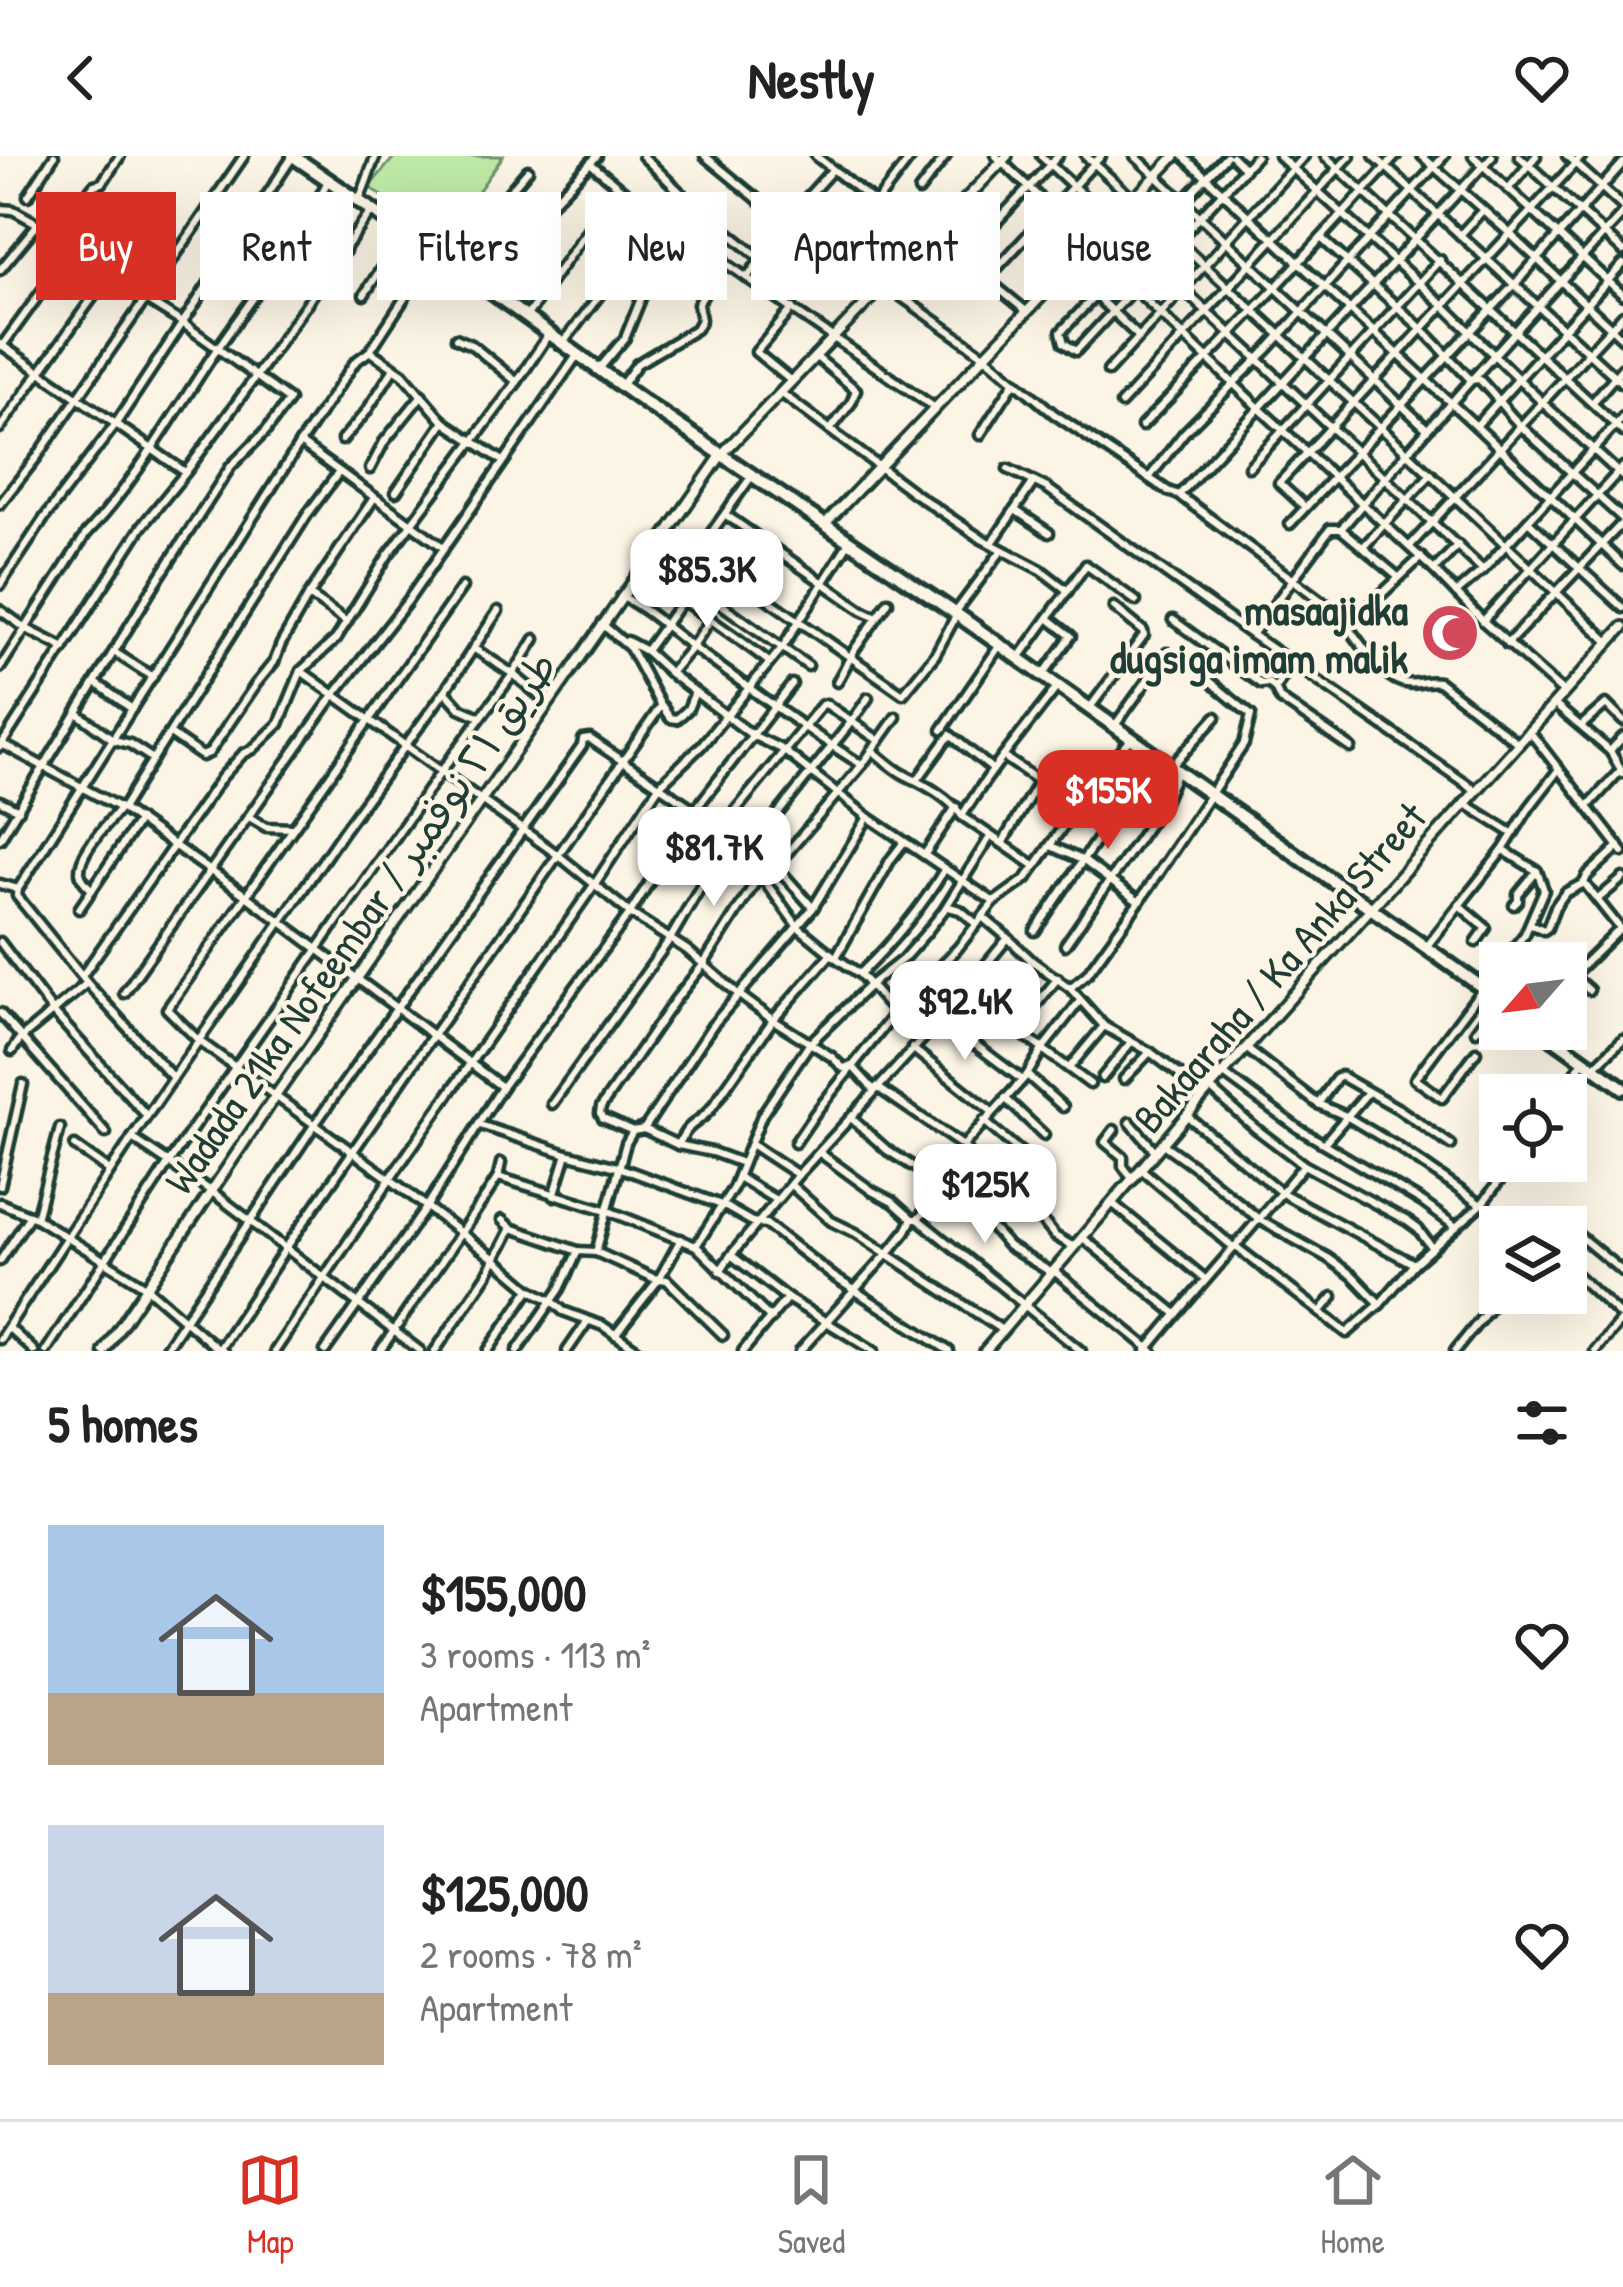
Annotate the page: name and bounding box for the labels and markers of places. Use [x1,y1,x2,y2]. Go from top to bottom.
pin: $85.3K [609,529,805,631]
place label: masaajidka dugsiga imam malik [1110,581,1409,687]
mosque icon: masaajidka dugsiga imam malik [1419,602,1481,664]
pin: $155K [1024,750,1192,852]
pin: $81.7K [616,807,812,909]
pin: $92.4K [867,961,1063,1063]
pin: $125K [901,1144,1069,1246]

